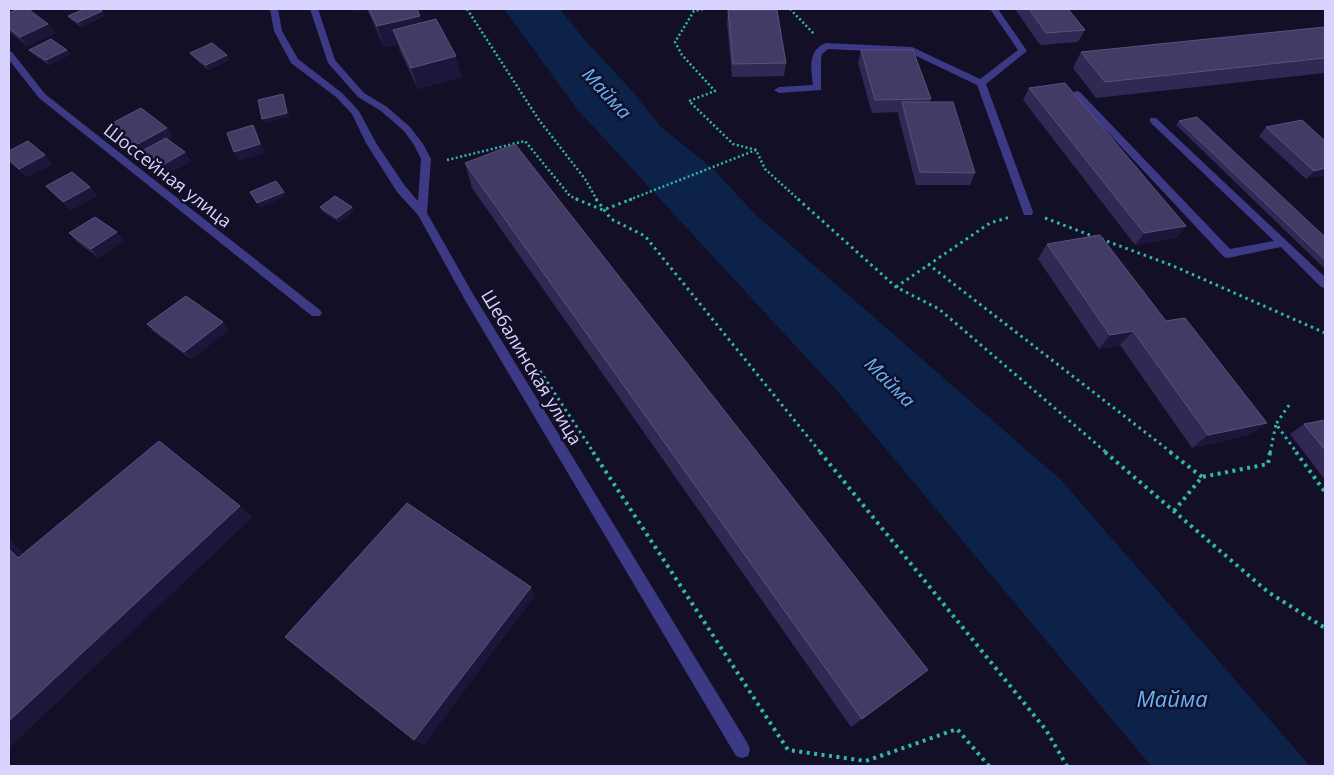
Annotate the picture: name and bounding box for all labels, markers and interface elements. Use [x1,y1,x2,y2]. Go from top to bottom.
water label: Майма [577,62,638,125]
street label: Шоссейная улица [99,117,237,233]
street label: Шебалинская улица [476,285,588,449]
water label: Майма [859,351,921,413]
water label: Майма [1136,683,1208,713]

